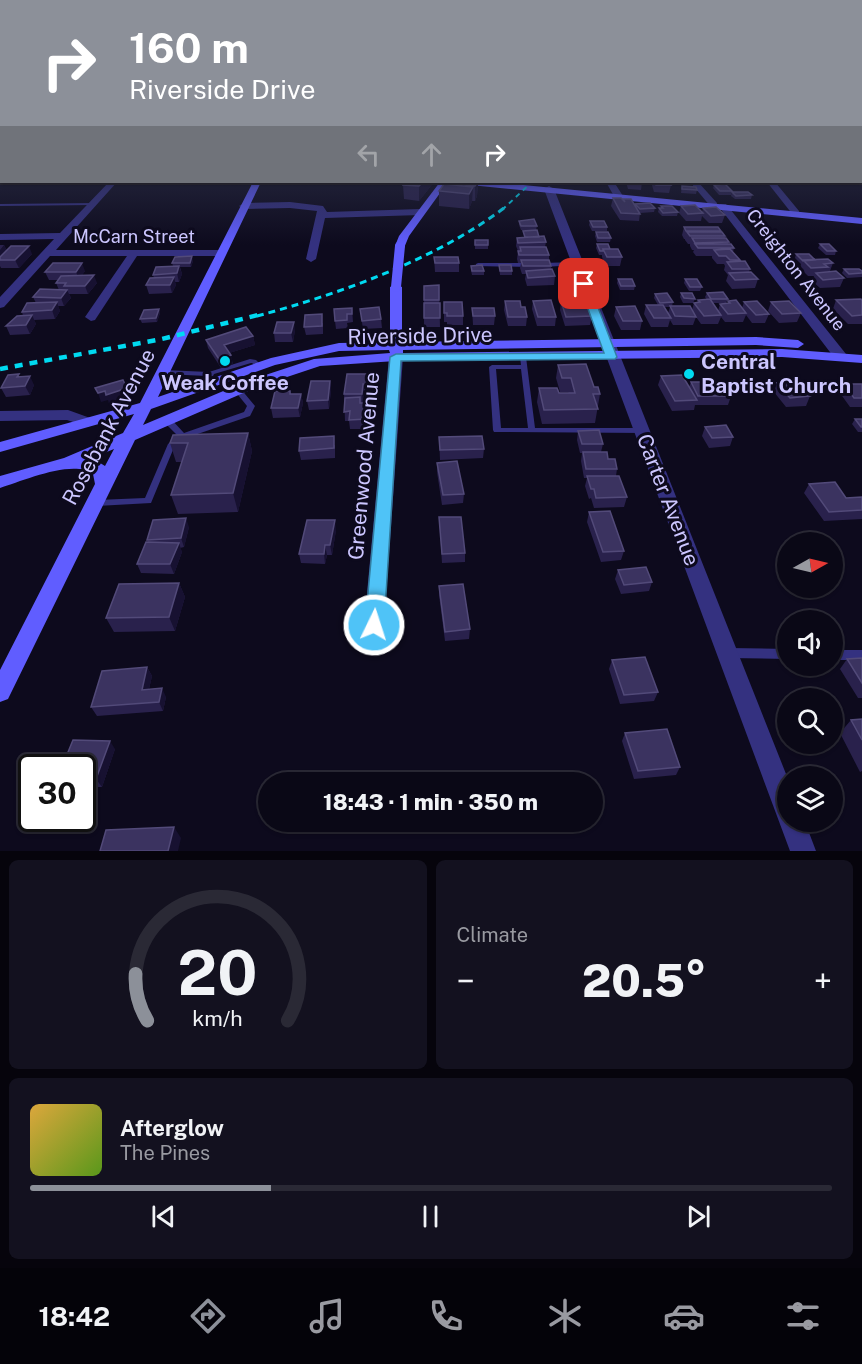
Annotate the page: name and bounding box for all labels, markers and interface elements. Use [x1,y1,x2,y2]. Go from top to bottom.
text: 160 m [129,23,249,72]
icon: right [30,24,108,102]
text: Riverside Drive [129,73,316,105]
icon: left [352,138,385,171]
icon: ahead [415,138,448,171]
icon: right [478,138,511,171]
street label: Creighton Avenue [742,205,850,335]
street label: McCarn Street [73,226,195,247]
pin [558,258,609,309]
icon: arrive [567,267,600,300]
street label: Riverside Drive [347,322,493,349]
street label: Rosebank Avenue [57,344,160,509]
place label: Central Baptist Church [701,349,851,398]
marker: Weak Coffee [218,354,232,368]
marker: Central Baptist Church [682,367,696,381]
place label: Weak Coffee [161,370,289,395]
street label: Greenwood Avenue [343,371,384,561]
street label: Carter Avenue [632,430,705,569]
north arrow [777,532,843,598]
map controls [777,532,843,832]
position arrow [342,593,406,657]
button: sound [777,610,843,676]
button: search [777,688,843,754]
speed limit sign: 30 [18,754,96,832]
button: layers [777,766,843,832]
text: 18:43 · 1 min · 350 m [323,789,538,815]
text: Climate [457,923,528,947]
text: 20 [178,936,258,1009]
text: 20.5° [582,954,707,1007]
text: − [457,962,475,1000]
text: + [814,962,832,1000]
text: km/h [193,1007,243,1032]
text: Afterglow [120,1115,224,1141]
text: The Pines [120,1141,210,1165]
icon: previous [147,1200,180,1233]
icon: pause [414,1200,447,1233]
icon: next [682,1200,715,1233]
icon: directions [187,1295,229,1337]
icon: music [306,1295,348,1337]
icon: phone [425,1295,467,1337]
icon: climate [544,1295,586,1337]
icon: car [663,1295,705,1337]
icon: filters [782,1295,824,1337]
text: 18:42 [38,1300,110,1332]

